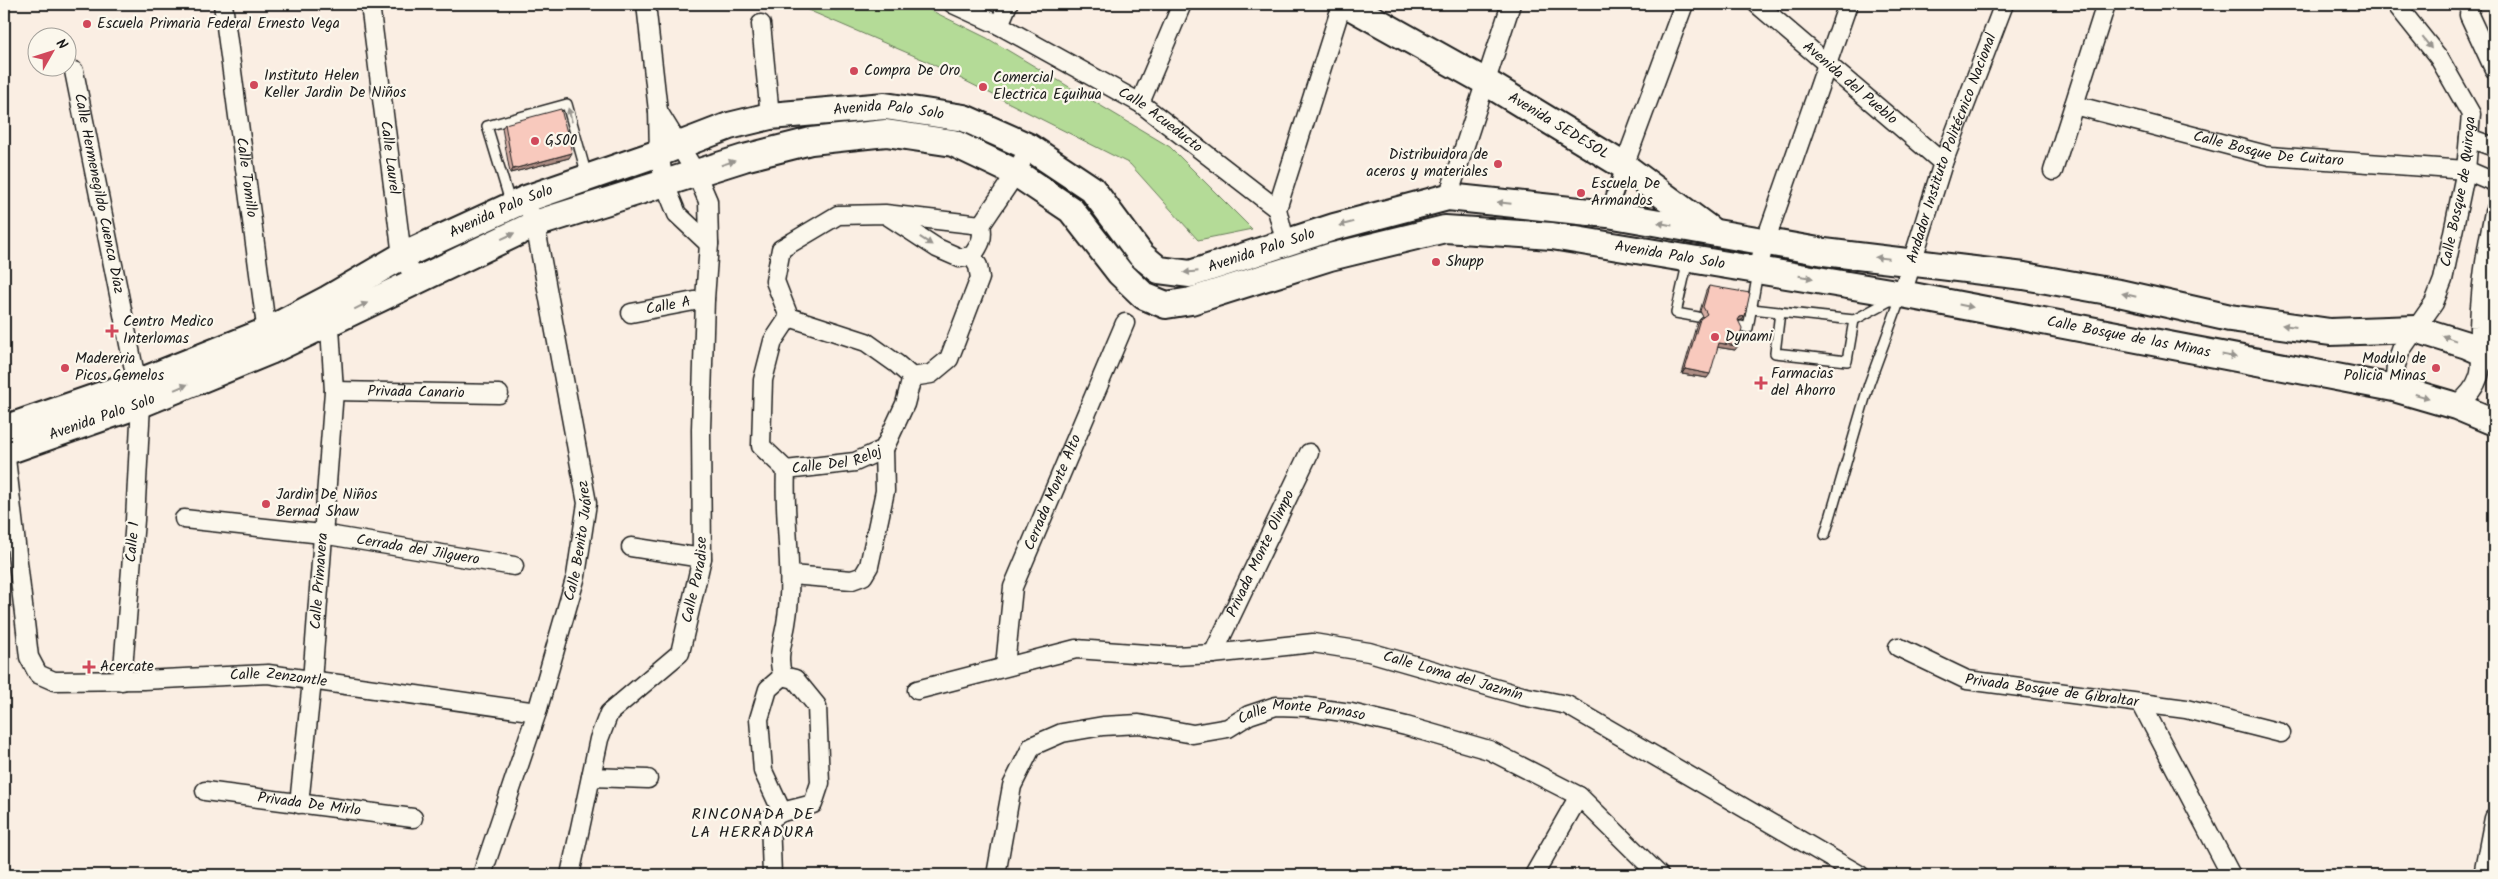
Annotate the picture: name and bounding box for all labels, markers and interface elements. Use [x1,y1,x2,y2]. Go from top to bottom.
place label: Escuela Primaria Federal Ernesto Vega [97,12,340,36]
marker: Escuela Primaria Federal Ernesto Vega [81,18,93,30]
north arrow [28,28,78,78]
street label: Andador Instituto Politécnico Nacional [1900,30,2004,266]
text: N [50,34,73,55]
street label: Avenida del Pueblo [1797,36,1903,131]
one-way arrow [2422,36,2433,49]
place label: Compra De Oro [864,59,961,83]
place label: Instituto Helen Keller Jardin De Niños [264,64,407,105]
marker: Compra De Oro [848,65,860,77]
place label: Comercial Electrica Equihua [993,66,1102,107]
marker: Instituto Helen Keller Jardin De Niños [248,79,260,91]
marker: Comercial Electrica Equihua [977,81,989,93]
street label: Calle Acueducto [1113,81,1208,159]
street label: Avenida SEDESOL [1503,86,1614,166]
street label: Calle Hermenegildo Cuenca Díaz [67,91,131,296]
street label: Avenida Palo Solo [832,94,946,127]
one-way arrow [566,107,574,122]
street label: Calle Bosque de Quiroga [2434,115,2483,269]
street label: Calle Laurel [373,120,406,196]
street label: Calle Bosque De Cuitaro [2191,124,2345,173]
place label: G500 [545,129,578,153]
marker: G500 [529,135,541,147]
street label: Calle Tomillo [229,136,263,219]
place label: Distribuidora de aceros y materiales [1366,143,1489,184]
marker: Distribuidora de aceros y materiales [1492,158,1504,170]
one-way arrow [721,159,736,167]
place label: Escuela De Armandos [1591,172,1660,213]
street label: Avenida Palo Solo [445,178,557,245]
marker: Escuela De Armandos [1575,187,1587,199]
one-way arrow [1496,199,1512,207]
one-way arrow [1657,220,1673,228]
one-way arrow [1338,221,1353,229]
street label: Avenida Palo Solo [1205,222,1318,279]
one-way arrow [501,232,515,240]
street label: Avenida Palo Solo [1613,235,1727,277]
one-way arrow [920,236,933,246]
place label: Shupp [1446,250,1484,274]
one-way arrow [1874,254,1890,262]
marker: Shupp [1430,256,1442,268]
one-way arrow [1182,269,1198,277]
one-way arrow [1799,274,1815,282]
street label: Calle A [644,290,693,322]
one-way arrow [2122,291,2137,299]
one-way arrow [354,302,368,310]
one-way arrow [1959,303,1975,311]
place label: Centro Medico Interlomas [123,310,214,351]
street label: Calle Bosque de las Minas [2045,310,2213,365]
one-way arrow [2280,322,2296,330]
marker: Centro Medico Interlomas [105,324,119,338]
place label: Dynami [1725,325,1774,349]
marker: Dynami [1709,331,1721,343]
one-way arrow [2441,334,2456,342]
place label: Madereria Picos Gemelos [75,347,165,388]
place label: Modulo de Policia Minas [2344,347,2427,388]
one-way arrow [2221,353,2237,361]
marker: Madereria Picos Gemelos [59,362,71,374]
place label: Farmacias del Ahorro [1771,362,1836,403]
marker: Modulo de Policia Minas [2430,362,2442,374]
marker: Farmacias del Ahorro [1755,377,1767,389]
street label: Privada Canario [367,380,465,405]
one-way arrow [174,383,189,391]
street label: Avenida Palo Solo [46,387,159,447]
one-way arrow [2415,393,2430,401]
street label: Cerrada Monte Alto [1018,431,1088,554]
street label: Calle Del Reloj [790,439,887,481]
street label: Calle Benito Juárez [557,478,599,604]
place label: Jardin De Niños Bernad Shaw [276,483,378,524]
street label: Privada Monte Olimpo [1220,486,1302,621]
marker: Jardin De Niños Bernad Shaw [260,498,272,510]
street label: Calle 1 [119,520,147,563]
street label: Cerrada del Jilguero [355,528,481,572]
street label: Calle Primavera [304,532,335,630]
street label: Calle Paradise [675,536,714,625]
street label: Calle Loma del Jazmín [1380,645,1525,708]
place label: Acercate [100,655,154,679]
marker: Acercate [82,660,96,674]
street label: Calle Zenzontle [229,662,329,694]
street label: Privada Bosque de Gibraltar [1963,668,2141,715]
street label: Calle Monte Parnaso [1233,694,1368,731]
street label: Privada De Mirlo [256,786,362,823]
district label: RINCONADA DE LA HERRADURA [691,802,815,845]

